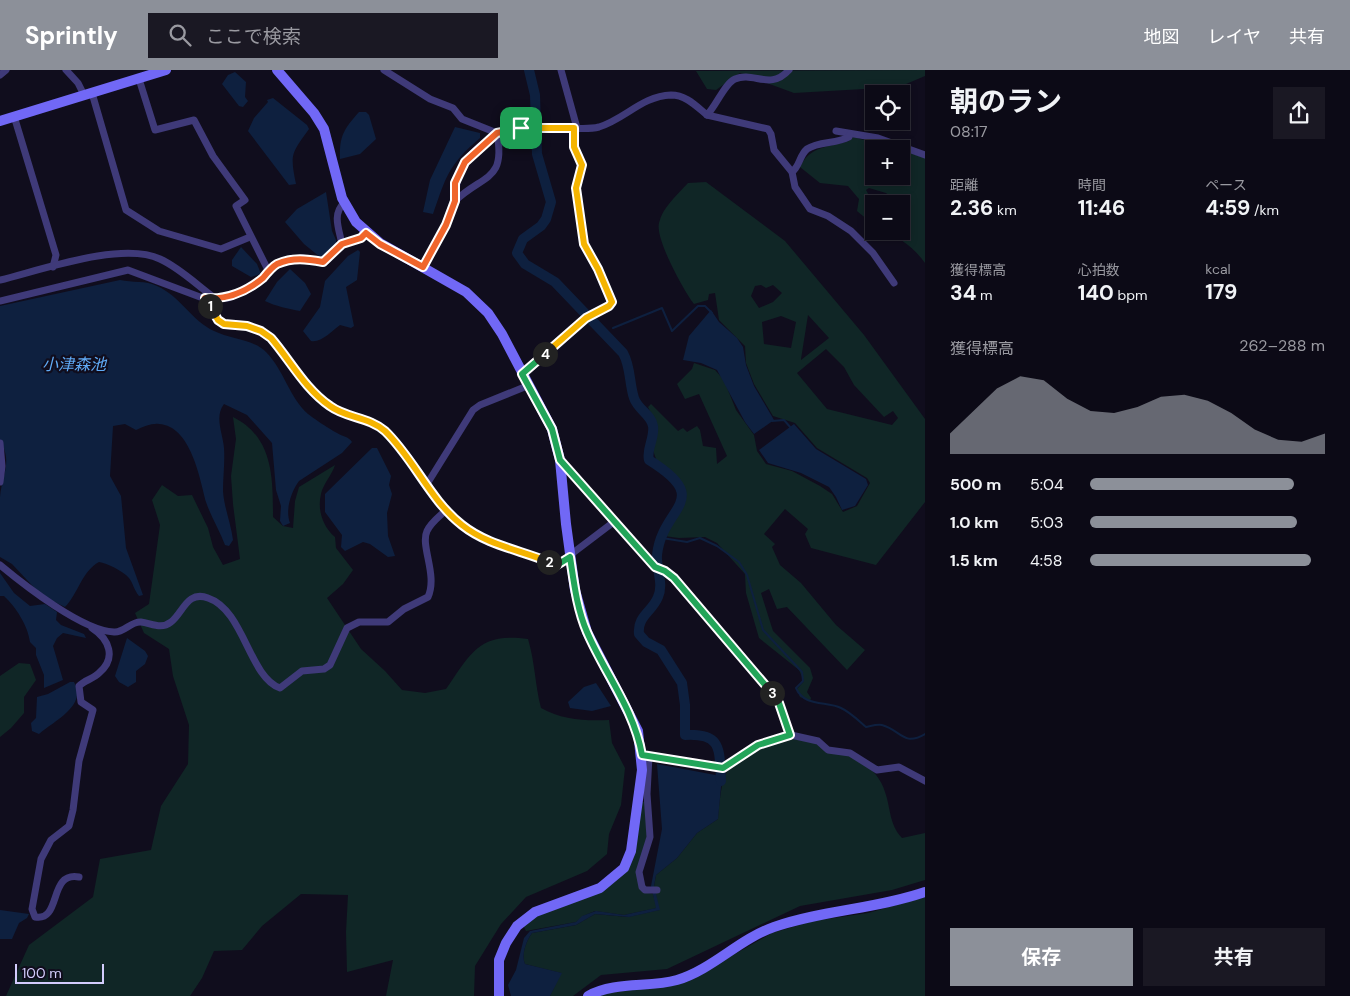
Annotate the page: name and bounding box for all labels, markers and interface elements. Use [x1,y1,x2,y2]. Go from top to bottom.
search box [148,13,498,58]
text: Sprintly [25,20,118,51]
icon: search [166,21,194,49]
text: ここで検索 [206,24,301,49]
text: 地図 [1144,25,1180,49]
text: レイヤ [1208,25,1261,49]
text: 共有 [1289,25,1325,49]
text: 朝のラン [950,83,1062,120]
map controls [865,85,910,240]
button: locate [865,85,910,130]
button: share [1273,87,1325,139]
pin [500,107,542,149]
icon: arrive [507,114,535,142]
text: 08:17 [950,121,987,142]
button: + [865,140,910,185]
text: 距離 [950,176,978,194]
text: 時間 [1078,176,1106,194]
text: ペース [1205,176,1247,194]
text: 2.36 [950,194,993,222]
text: 11:46 [1078,194,1125,222]
text: 4:59 [1205,194,1250,222]
button: − [865,195,910,240]
text: km [993,201,1017,219]
text: /km [1250,201,1279,219]
text: kcal [1205,260,1231,278]
text: 獲得標高 [950,261,1006,279]
text: 心拍数 [1078,261,1120,279]
text: 179 [1205,278,1237,306]
text: 34 [950,279,976,307]
text: 140 [1078,279,1114,307]
text: m [976,286,993,304]
text: bpm [1114,286,1147,304]
pin: 1 [198,294,222,318]
text: 1 [208,297,213,315]
text: 262–288 m [1239,335,1325,356]
text: 獲得標高 [950,338,1014,359]
pin: 4 [532,342,558,366]
text: 4 [541,345,550,363]
water label: 小津森池 [42,354,108,375]
text: 500 m [950,474,1001,495]
text: 5:04 [1030,474,1064,495]
text: 1.0 km [950,512,999,533]
text: 5:03 [1030,512,1063,533]
pin: 2 [536,550,562,574]
text: 1.5 km [950,550,998,571]
text: 4:58 [1030,550,1062,571]
text: 2 [545,553,554,571]
pin: 3 [760,680,784,706]
text: 3 [768,684,777,702]
button: 保存 [950,928,1133,986]
button: 共有 [1143,928,1325,986]
scale bar [15,961,104,984]
text: 100 m [22,964,62,982]

